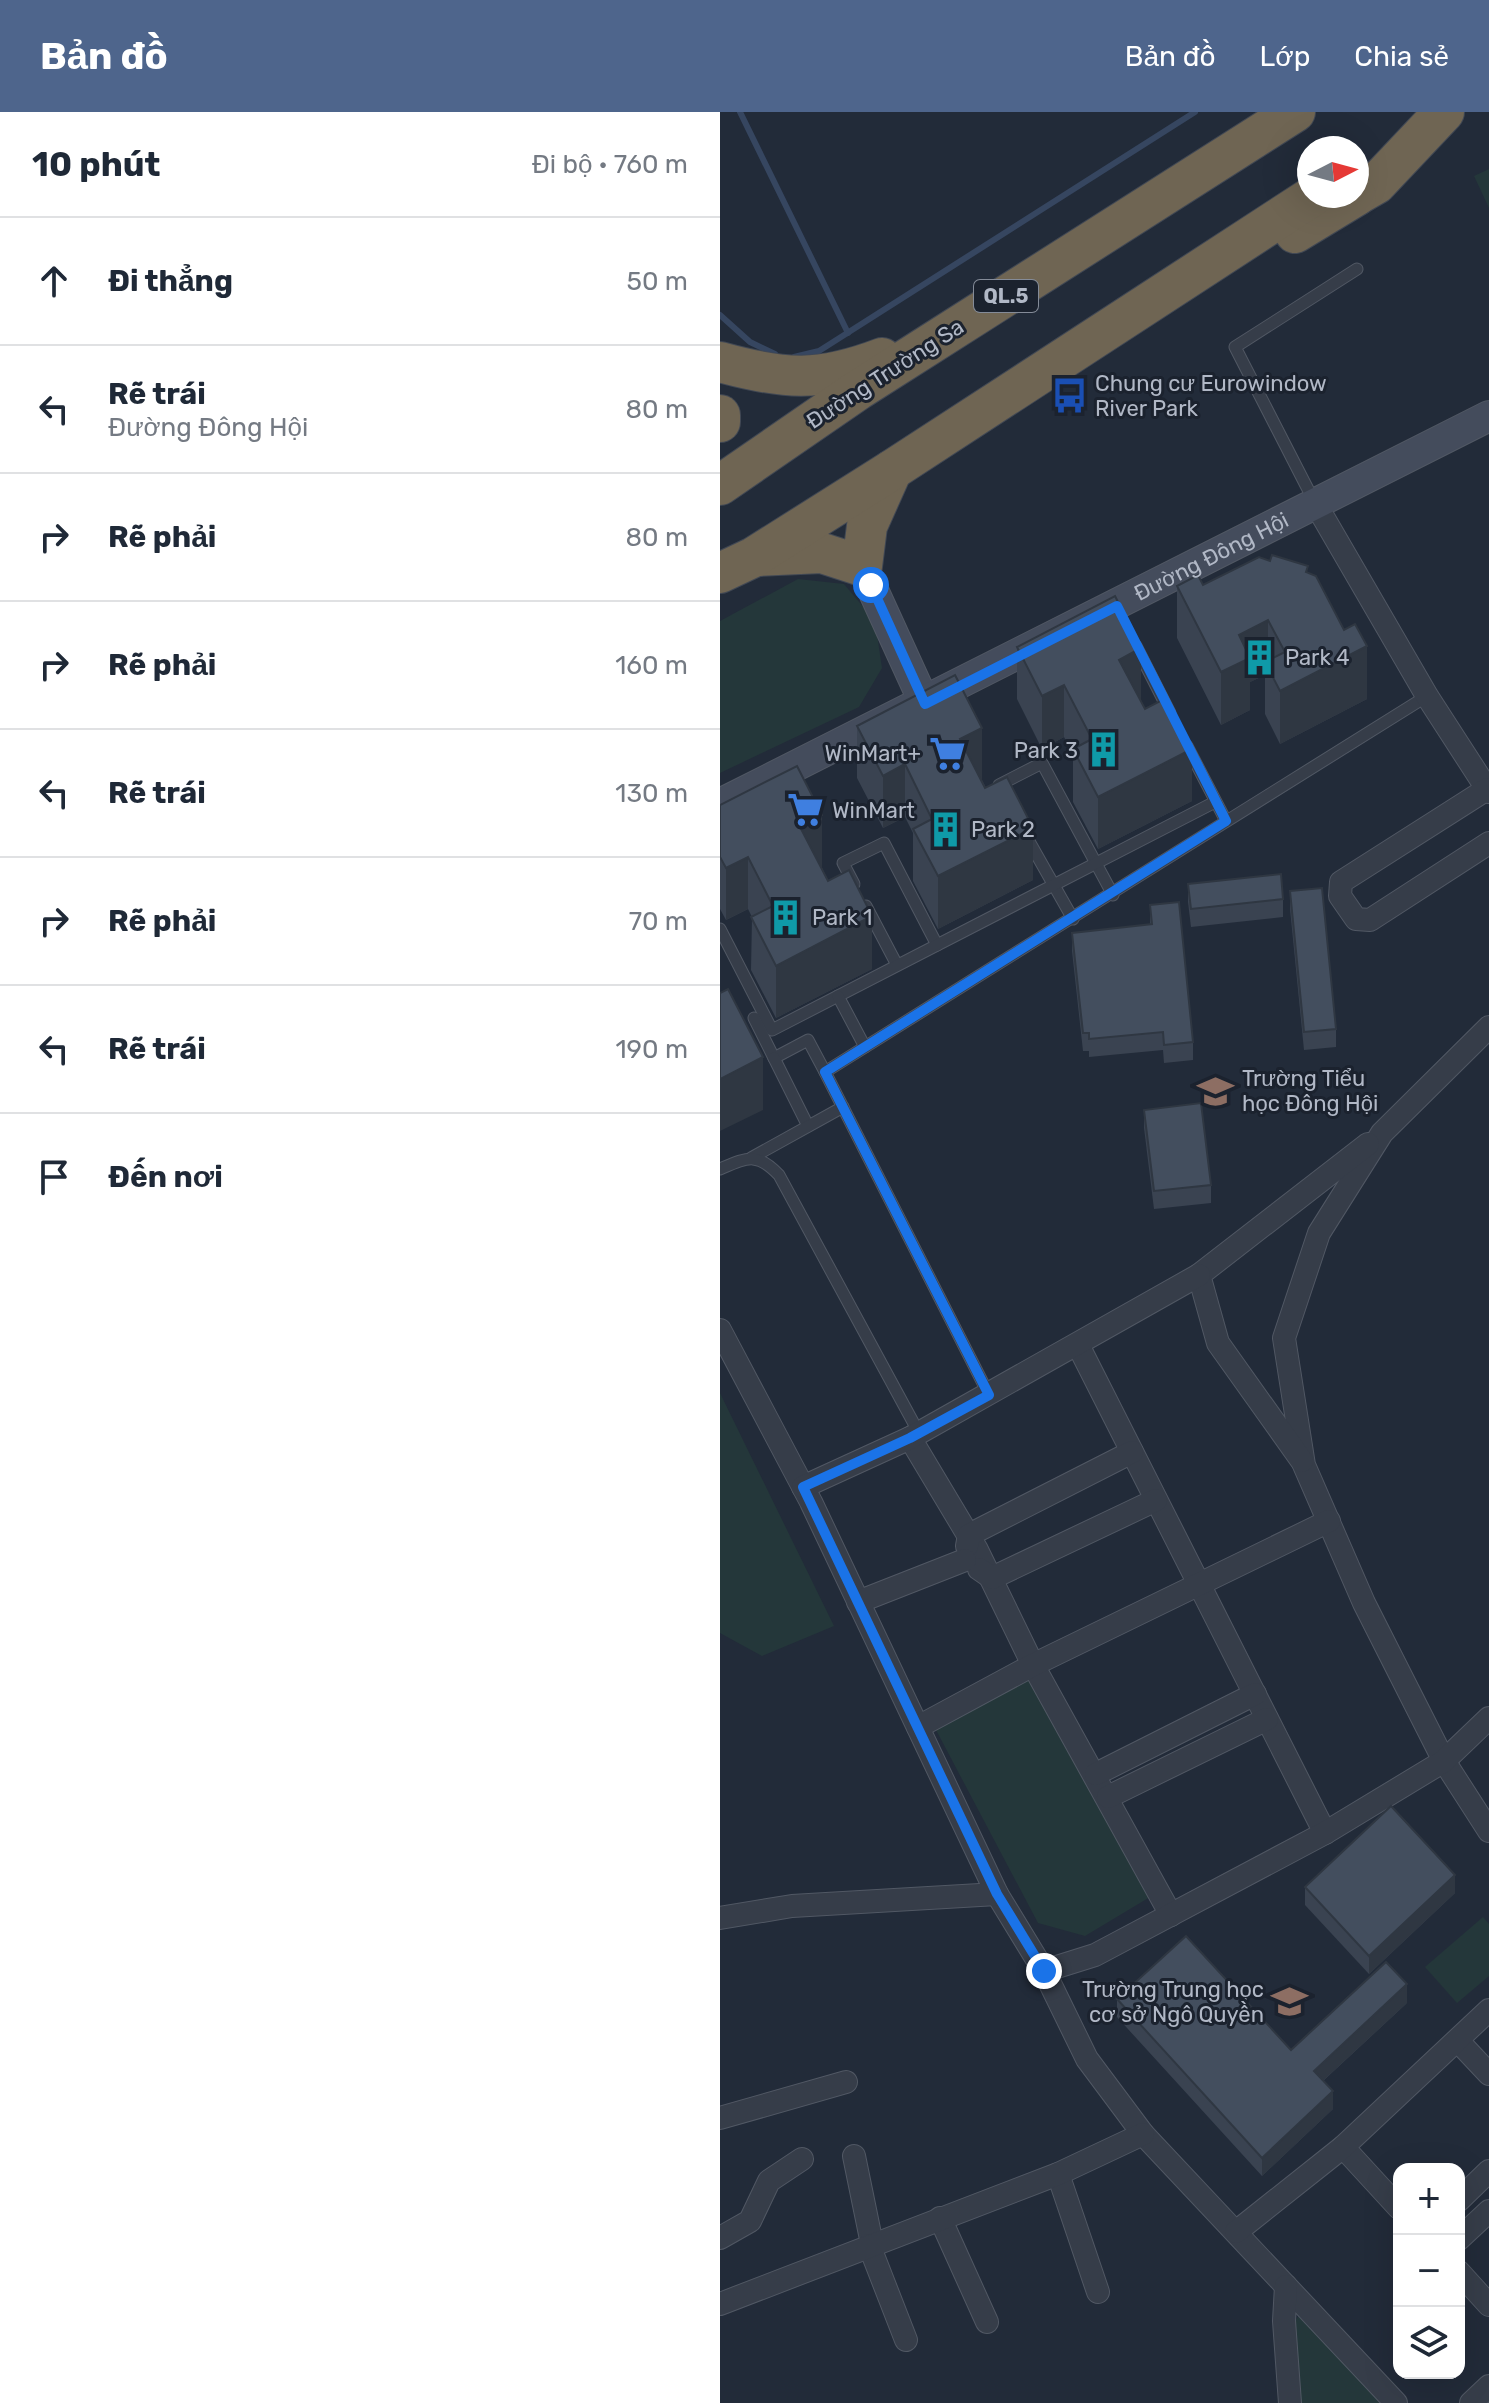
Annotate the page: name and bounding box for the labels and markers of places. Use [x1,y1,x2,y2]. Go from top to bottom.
place label: Chung cư Eurowindow River Park [1095,370,1327,422]
bus stop icon: Chung cư Eurowindow River Park [1050,377,1088,415]
building icon: Park 4 [1240,638,1278,676]
place label: Park 4 [1285,644,1350,671]
building icon: Park 3 [1085,731,1123,769]
supermarket icon: WinMart+ [928,734,966,772]
place label: Park 3 [1014,737,1078,764]
place label: WinMart+ [824,740,921,767]
supermarket icon: WinMart [787,791,825,829]
place label: WinMart [832,797,915,824]
building icon: Park 2 [926,810,964,848]
place label: Park 2 [971,816,1035,843]
building icon: Park 1 [767,898,805,936]
place label: Park 1 [812,904,872,931]
place label: Trường Tiểu học Đông Hội [1242,1065,1378,1117]
school or university icon: Trường Tiểu học Đông Hội [1197,1072,1235,1110]
place label: Trường Trung học cơ sở Ngô Quyền [1082,1976,1264,2028]
school or university icon: Trường Trung học cơ sở Ngô Quyền [1271,1983,1309,2021]

